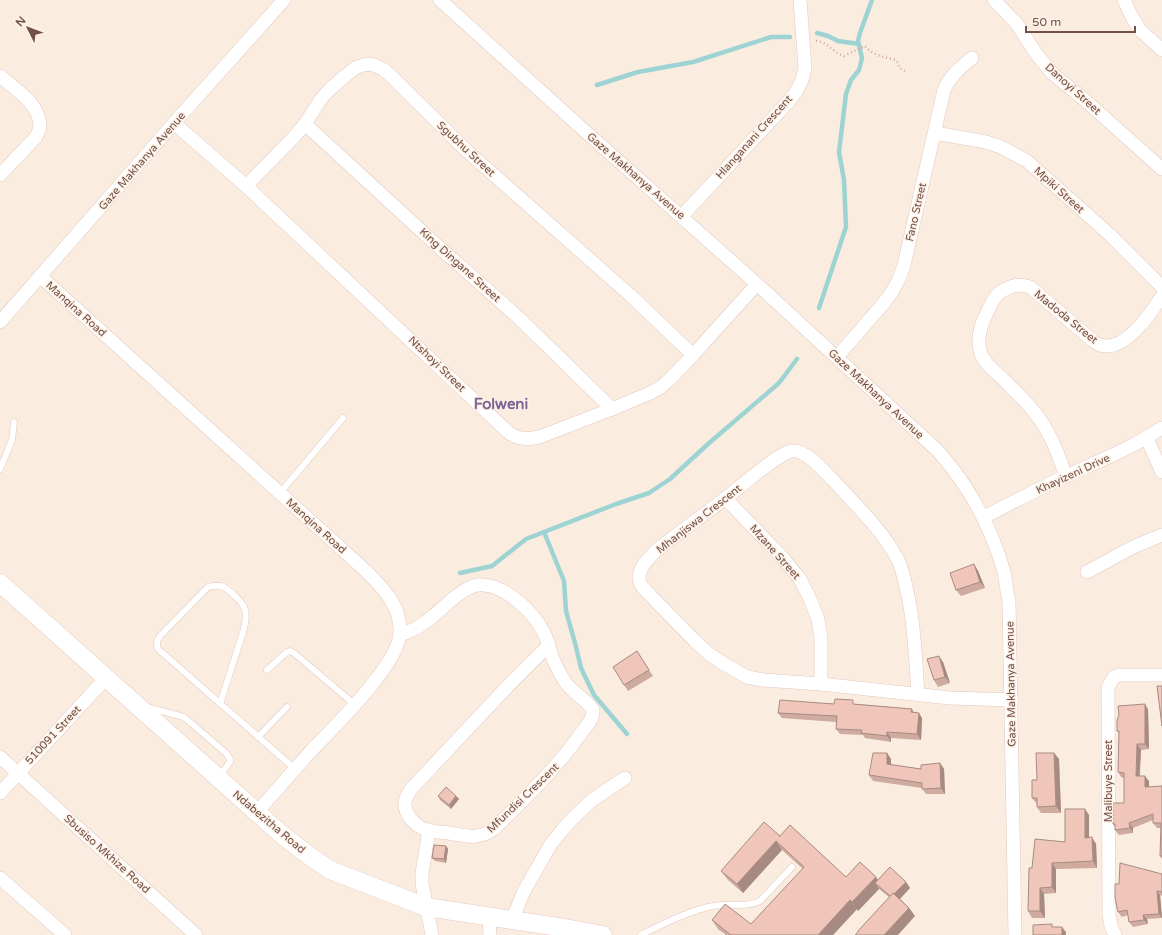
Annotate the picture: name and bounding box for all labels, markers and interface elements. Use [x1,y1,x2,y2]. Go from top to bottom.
north arrow [8,8,48,48]
scale bar [1026,8,1135,34]
text: N [13,14,29,29]
text: 50 m [1032,15,1061,29]
street label: Danoyi Street [1042,61,1104,117]
street label: Hlanganani Crescent [713,92,795,182]
street label: Gaze Makhanya Avenue [96,109,188,213]
street label: Sgubhu Street [434,119,498,179]
street label: Gaze Makhanya Avenue [584,130,688,222]
street label: Mpiki Street [1031,164,1087,216]
street label: Fano Street [903,181,929,243]
street label: King Dingane Street [417,225,503,305]
street label: Manqina Road [43,279,109,339]
street label: Madoda Street [1032,287,1100,347]
street label: Ntshoyi Street [406,333,468,395]
street label: Gaze Makhanya Avenue [826,346,926,442]
district label: Folweni [474,395,528,413]
street label: Khayizeni Drive [1034,451,1112,497]
street label: Mhanjiswa Crescent [654,482,744,556]
street label: Manqina Road [283,496,349,556]
street label: Mzane Street [747,522,803,582]
street label: Gaze Makhanya Avenue [1003,621,1019,747]
street label: 510091 Street [22,703,84,767]
street label: Malibuye Street [1102,740,1115,822]
street label: Mfundisi Crescent [484,760,562,836]
street label: Ndabezitha Road [230,788,308,856]
street label: Sbusiso Mkhize Road [61,812,153,896]

